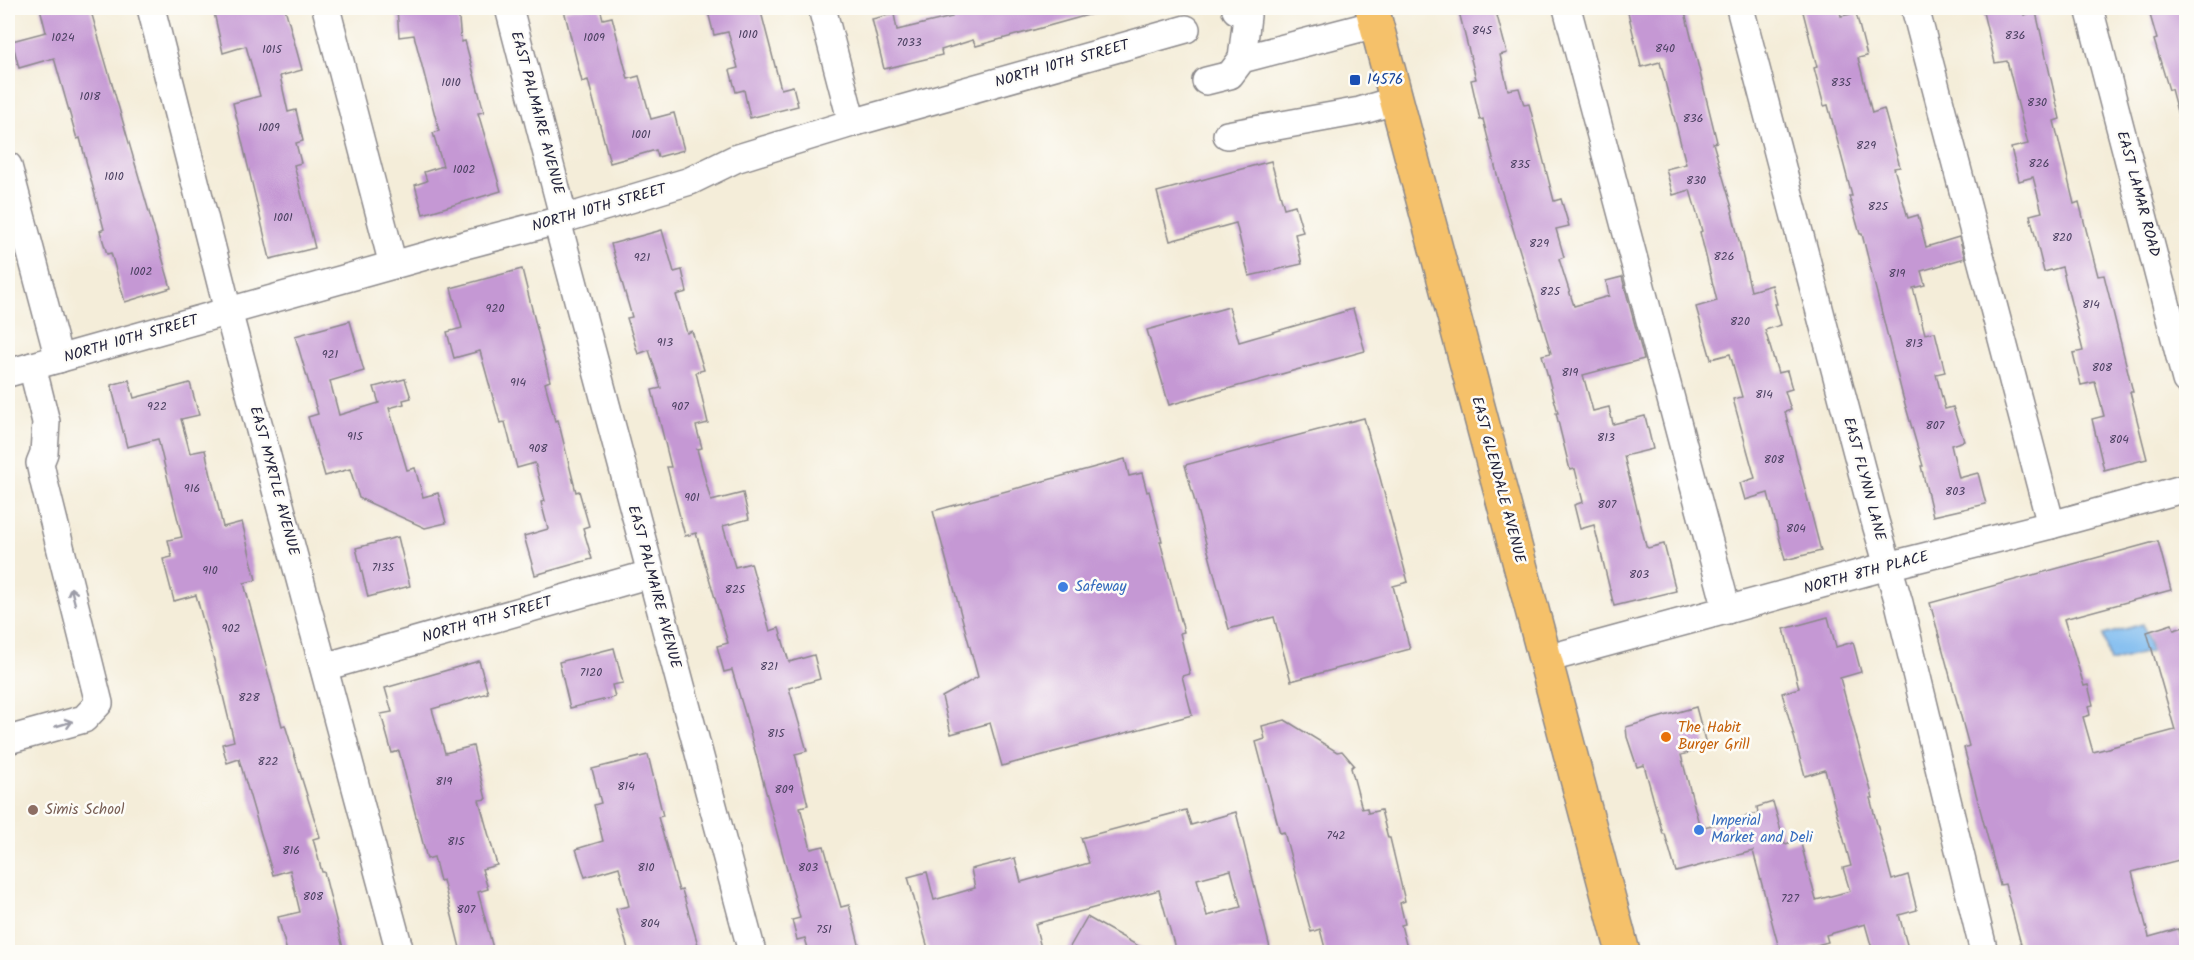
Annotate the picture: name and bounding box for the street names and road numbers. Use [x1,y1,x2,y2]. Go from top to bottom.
street label: EAST PALMAIRE AVENUE [504,29,571,199]
street label: NORTH 10TH STREET [992,33,1134,95]
street label: EAST LAMAR ROAD [2110,128,2166,260]
street label: NORTH 10TH STREET [529,177,671,239]
street label: NORTH 10TH STREET [61,308,203,370]
street label: EAST GLENDALE AVENUE [1464,394,1532,567]
street label: EAST MYRTLE AVENUE [242,404,306,560]
street label: EAST FLYNN LANE [1836,414,1892,545]
street label: EAST PALMAIRE AVENUE [621,503,688,673]
street label: NORTH 8TH PLACE [1801,544,1932,601]
street label: NORTH 9TH STREET [419,589,557,650]

